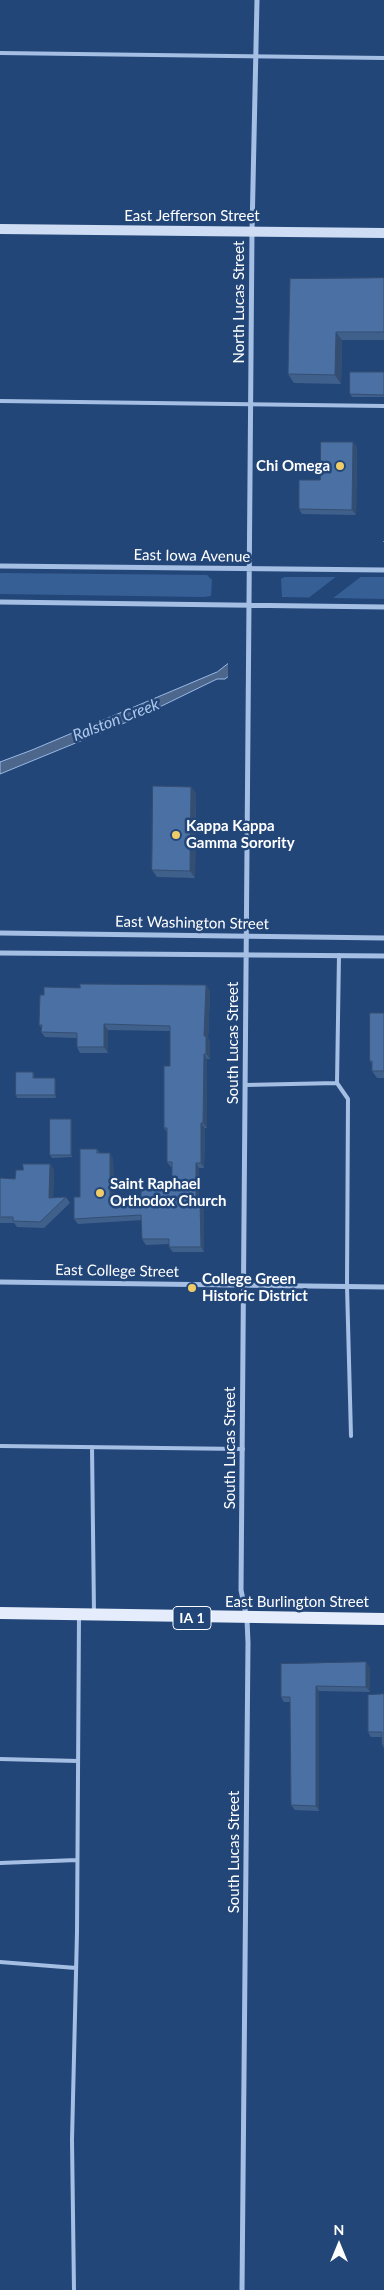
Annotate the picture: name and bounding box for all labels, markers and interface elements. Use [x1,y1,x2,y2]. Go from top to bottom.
street label: East Jefferson Street [124,207,260,225]
street label: North Lucas Street [230,241,248,363]
place label: Chi Omega [256,457,330,475]
marker: Chi Omega [334,460,346,472]
street label: East Iowa Avenue [133,546,251,566]
water label: Ralston Creek [70,695,162,745]
place label: Kappa Kappa Gamma Sorority [186,817,295,852]
marker: Kappa Kappa Gamma Sorority [170,829,182,841]
street label: East Washington Street [115,913,269,933]
street label: South Lucas Street [224,982,242,1104]
place label: Saint Raphael Orthodox Church [110,1175,226,1210]
marker: Saint Raphael Orthodox Church [94,1187,106,1199]
street label: East College Street [55,1261,179,1281]
place label: College Green Historic District [202,1270,308,1305]
marker: College Green Historic District [186,1282,198,1294]
street label: South Lucas Street [221,1387,239,1509]
street label: East Burlington Street [225,1593,369,1611]
road number: IA 1 [173,1606,211,1630]
street label: South Lucas Street [225,1791,243,1913]
north arrow [314,2220,364,2270]
text: N [334,2221,344,2238]

